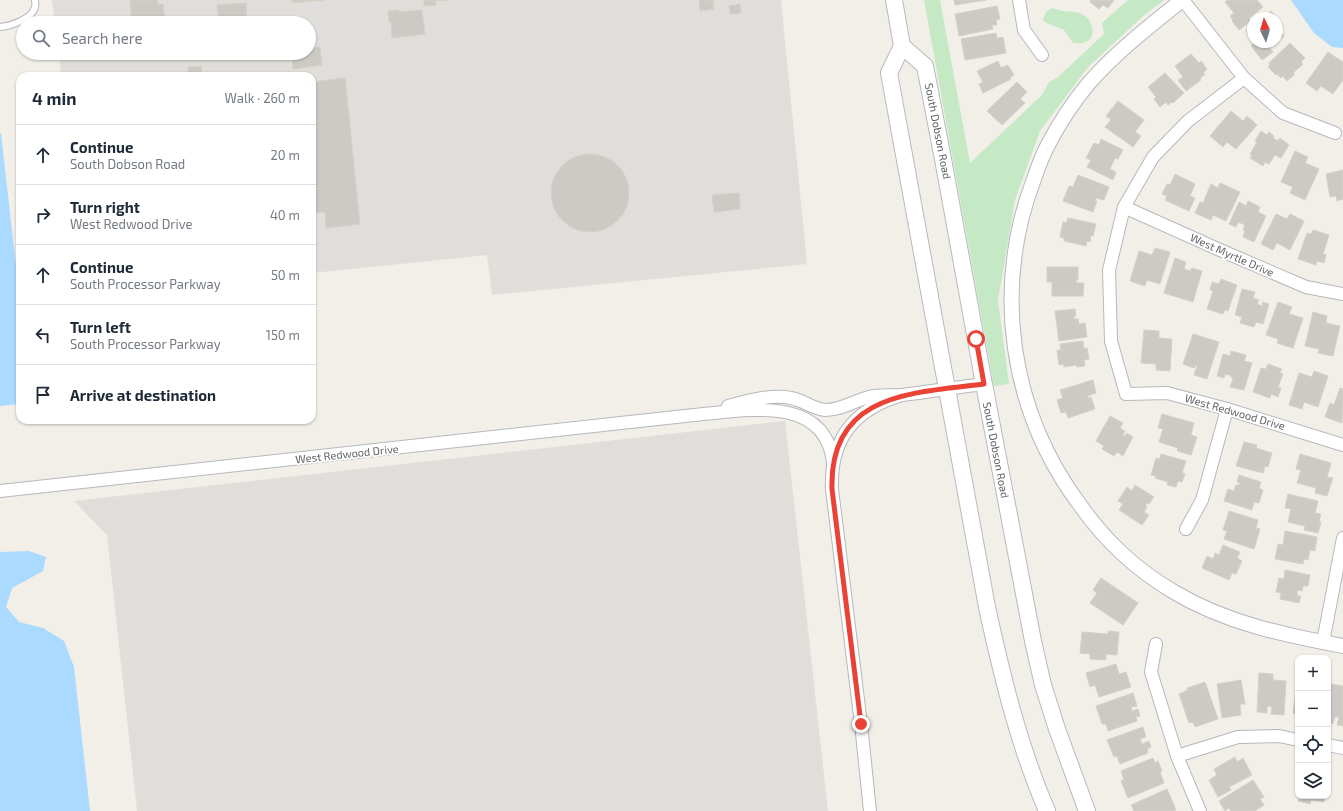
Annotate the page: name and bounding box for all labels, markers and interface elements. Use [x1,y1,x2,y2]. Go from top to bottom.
north arrow [1247,12,1283,48]
search box [16,16,316,60]
icon: search [30,27,52,49]
text: Search here [62,29,143,47]
street label: South Dobson Road [923,82,954,180]
text: 4 min [32,88,76,108]
text: Walk · 260 m [225,90,300,106]
text: Continue [70,138,133,156]
icon: ahead [32,144,54,166]
text: 20 m [271,147,300,163]
text: South Dobson Road [70,156,185,172]
text: Turn right [70,198,140,216]
icon: right [32,204,54,226]
text: 40 m [270,207,300,223]
text: West Redwood Drive [70,216,193,232]
street label: West Myrtle Drive [1188,230,1276,279]
text: Continue [70,258,133,276]
icon: ahead [32,264,54,286]
text: 50 m [271,267,300,283]
text: South Processor Parkway [70,276,221,292]
text: Turn left [70,318,131,336]
icon: left [32,324,54,346]
text: 150 m [266,327,300,343]
route start [967,330,985,348]
text: South Processor Parkway [70,336,221,352]
icon: arrive [32,384,54,406]
text: Arrive at destination [70,386,216,404]
street label: West Redwood Drive [1183,391,1287,432]
street label: South Dobson Road [981,401,1012,499]
street label: West Redwood Drive [295,442,399,465]
map controls [1295,655,1331,799]
button: + [1295,655,1331,691]
button: − [1295,691,1331,727]
route end [852,715,870,733]
button: locate [1295,727,1331,763]
button: layers [1295,763,1331,799]

